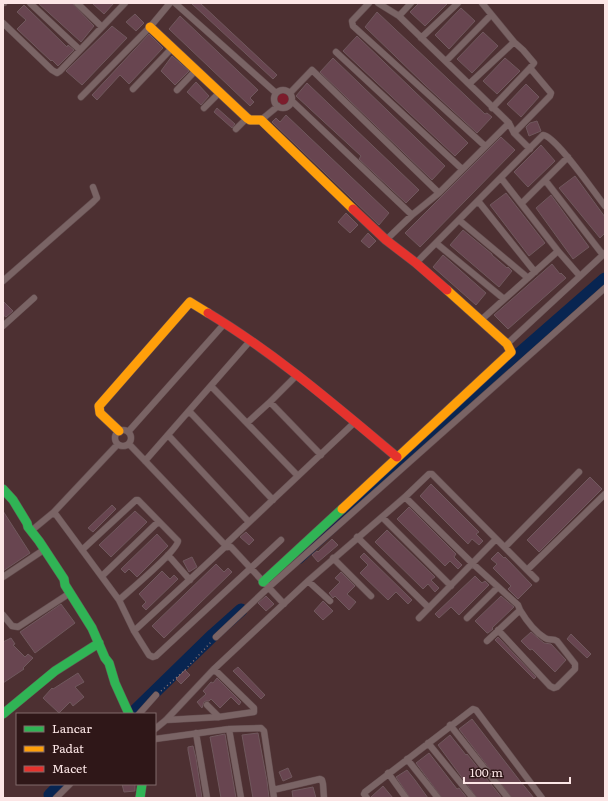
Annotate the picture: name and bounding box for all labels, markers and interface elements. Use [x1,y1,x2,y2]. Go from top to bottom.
legend [16,713,156,785]
text: Lancar [52,719,92,737]
text: Padat [52,739,84,757]
text: Macet [52,759,87,777]
scale bar [464,759,570,785]
text: 100 m [470,763,503,781]

